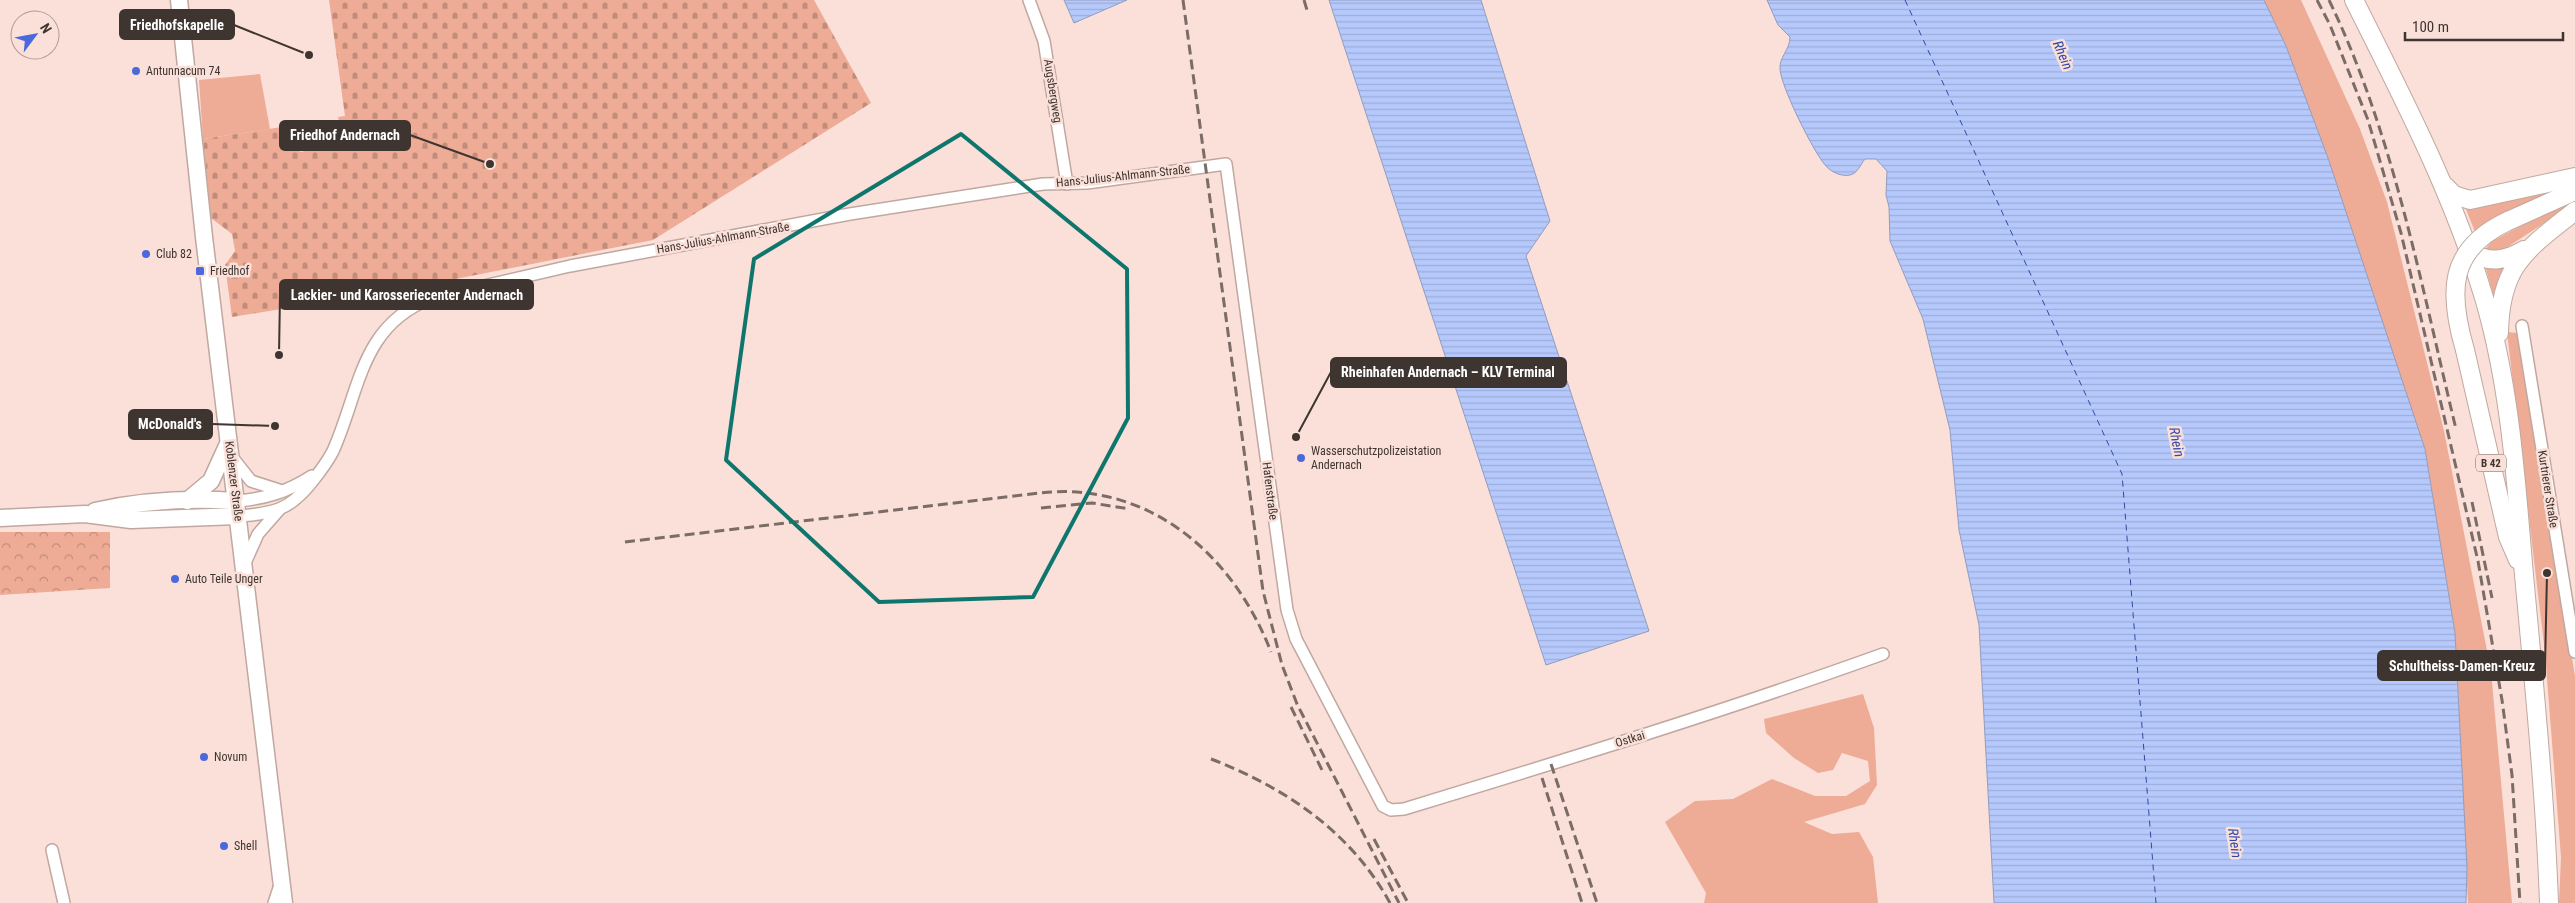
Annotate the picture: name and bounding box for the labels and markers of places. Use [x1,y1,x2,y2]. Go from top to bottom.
callout: Friedhofskapelle [120,10,234,39]
place label: Antunnacum 74 [146,64,221,78]
marker: Antunnacum 74 [130,65,142,77]
callout: Friedhof Andernach [280,121,410,150]
place label: Club 82 [156,247,192,261]
marker: Club 82 [140,248,152,260]
place label: Friedhof [210,264,249,278]
marker: Friedhof [194,265,206,277]
callout: Lackier- und Karosseriecenter Andernach [280,280,533,309]
callout: Rheinhafen Andernach – KLV Terminal [1331,358,1566,387]
callout: McDonald's [129,410,212,439]
place label: Wasserschutzpolizeistation Andernach [1311,444,1441,472]
marker: Wasserschutzpolizeistation Andernach [1295,452,1307,464]
place label: Auto Teile Unger [185,572,263,586]
marker: Auto Teile Unger [169,573,181,585]
callout: Schultheiss-Damen-Kreuz [2378,651,2545,680]
place label: Novum [214,750,247,764]
marker: Novum [198,751,210,763]
place label: Shell [234,839,257,853]
marker: Shell [218,840,230,852]

